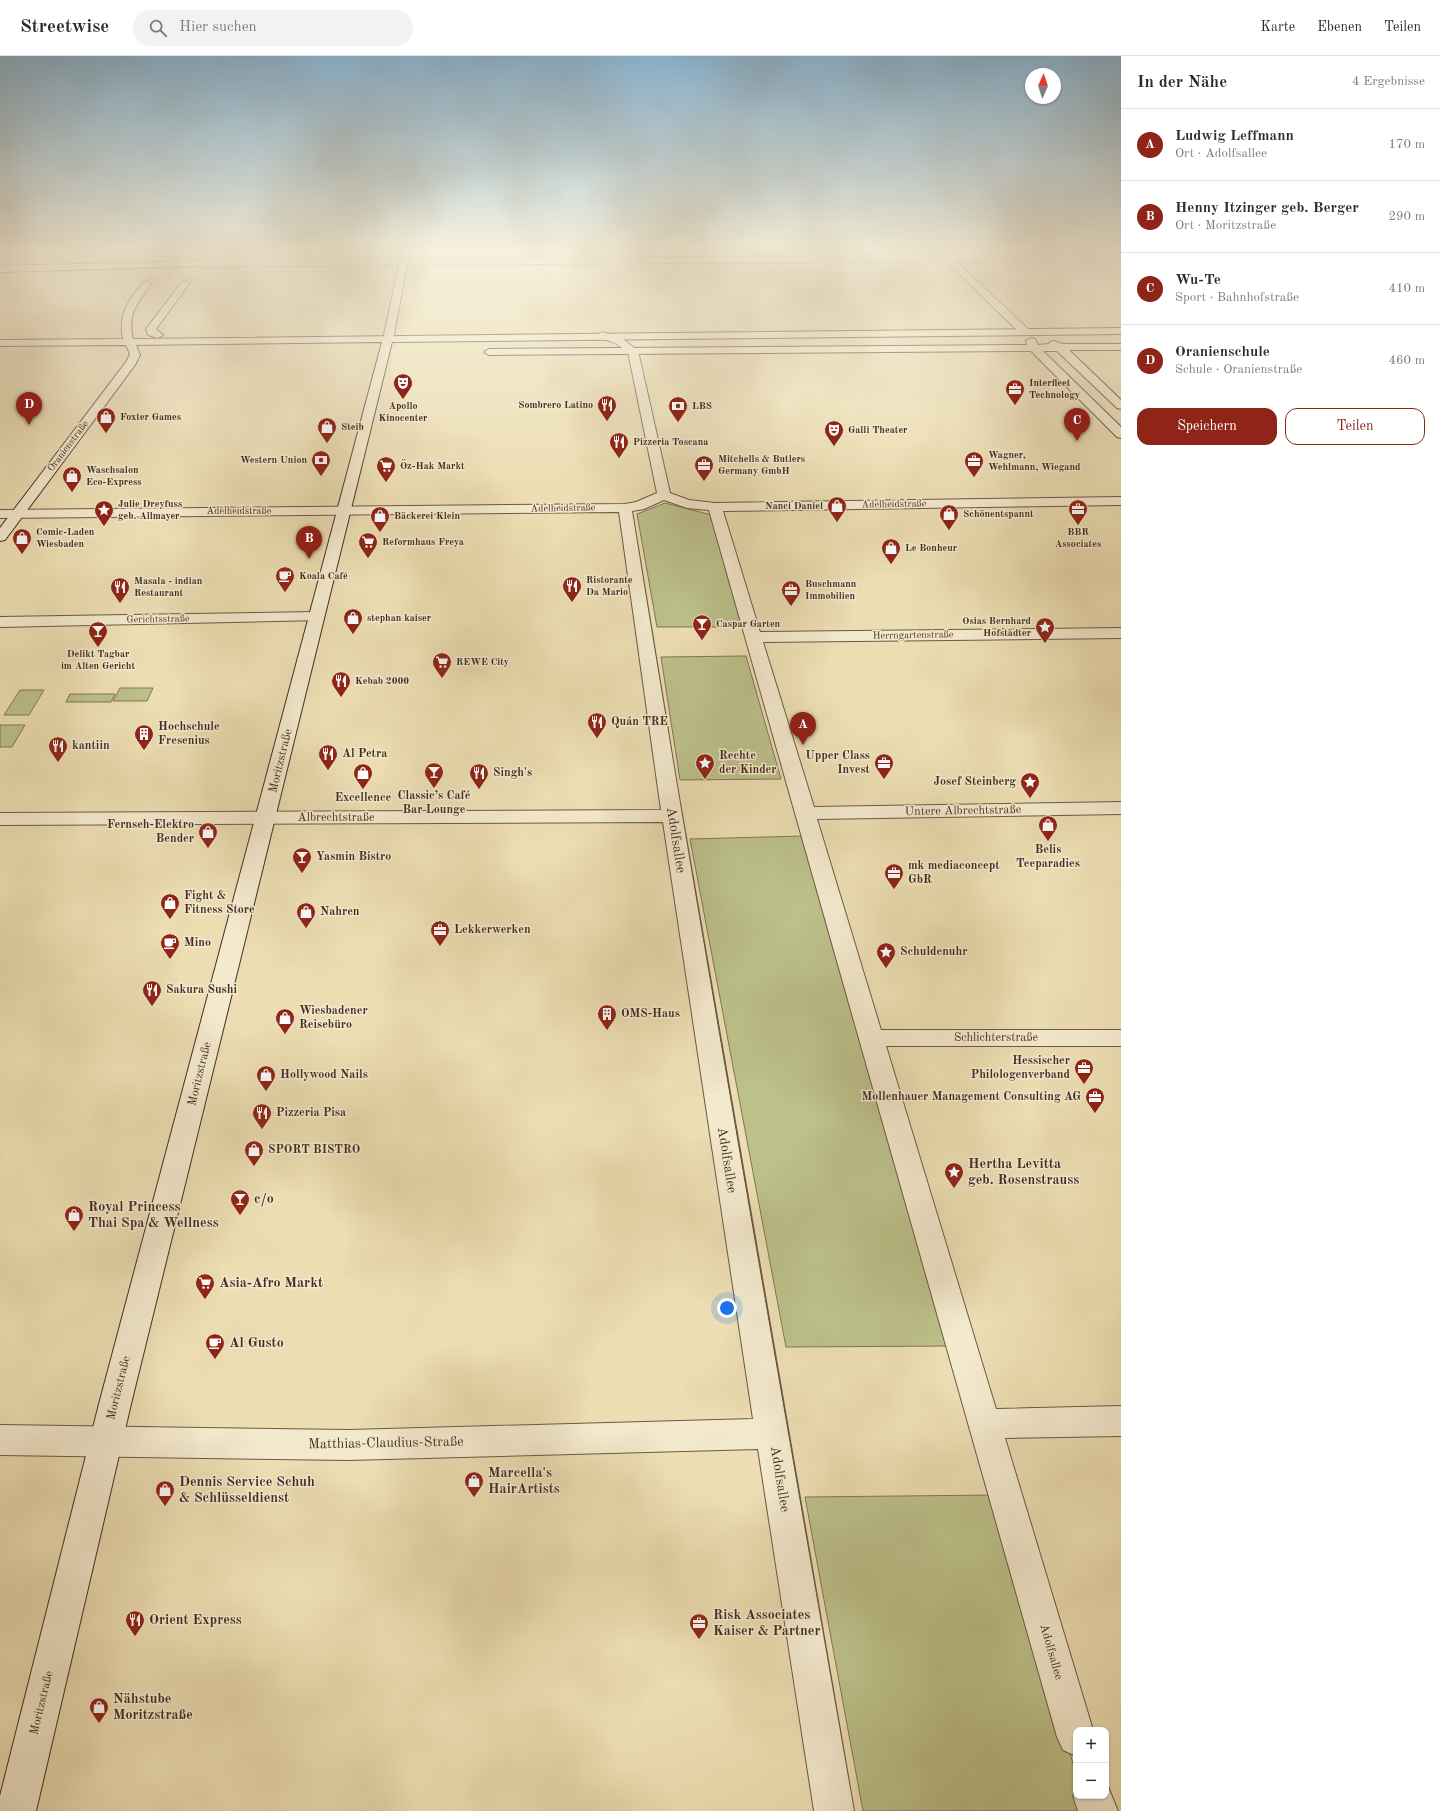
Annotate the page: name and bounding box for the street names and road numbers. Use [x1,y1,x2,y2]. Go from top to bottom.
street label: Oranienstraße [46,418,91,473]
street label: Adelheidstraße [861,498,927,510]
street label: Adelheidstraße [530,502,596,514]
street label: Adelheidstraße [207,506,272,516]
street label: Gerichtsstraße [126,613,190,625]
street label: Herrngartenstraße [873,629,954,641]
street label: Moritzstraße [267,727,295,794]
street label: Untere Albrechtstraße [905,804,1022,818]
street label: Adolfsallee [664,806,688,874]
street label: Albrechtstraße [297,812,375,824]
street label: Schlichterstraße [954,1032,1039,1044]
street label: Moritzstraße [186,1040,214,1107]
street label: Adolfsallee [715,1126,739,1194]
street label: Moritzstraße [105,1354,133,1421]
street label: Matthias-Claudius-Straße [308,1435,464,1451]
street label: Adolfsallee [768,1445,792,1513]
street label: Adolfsallee [1037,1623,1065,1682]
street label: Moritzstraße [28,1669,56,1736]

